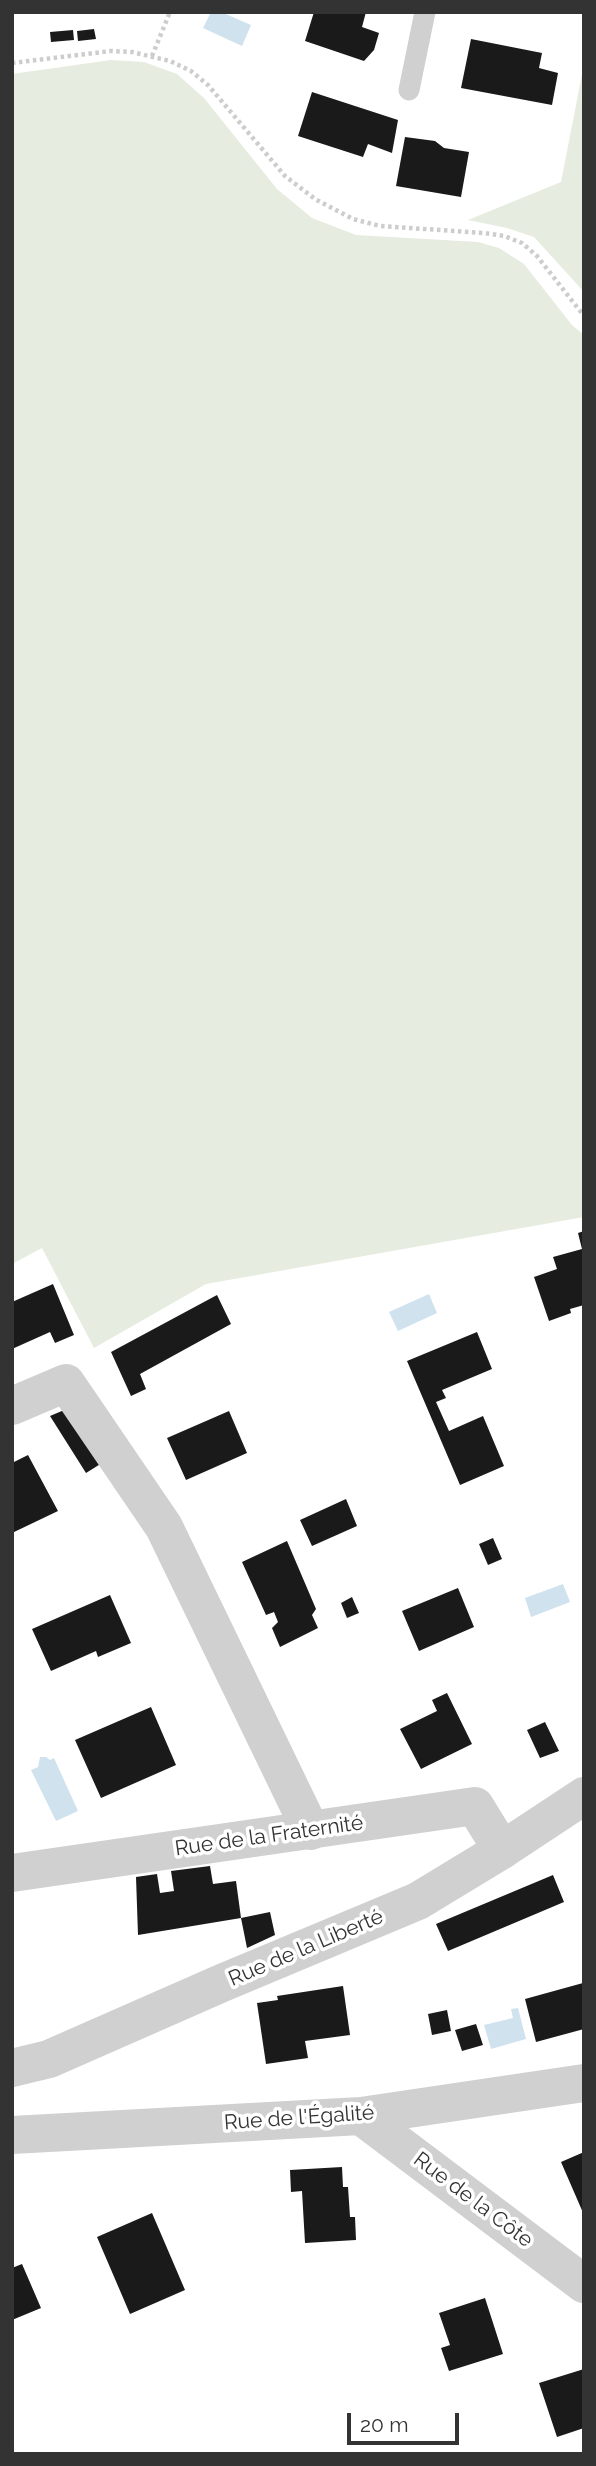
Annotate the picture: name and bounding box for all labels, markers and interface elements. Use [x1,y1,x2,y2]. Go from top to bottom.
street label: Rue de la Fraternité [173,1810,365,1862]
street label: Rue de la Liberté [225,1904,387,1992]
street label: Rue de l'Égalité [223,2100,375,2136]
street label: Rue de la Côte [408,2147,538,2253]
scale bar [351,2400,463,2444]
text: 20 m [360,2412,408,2437]

